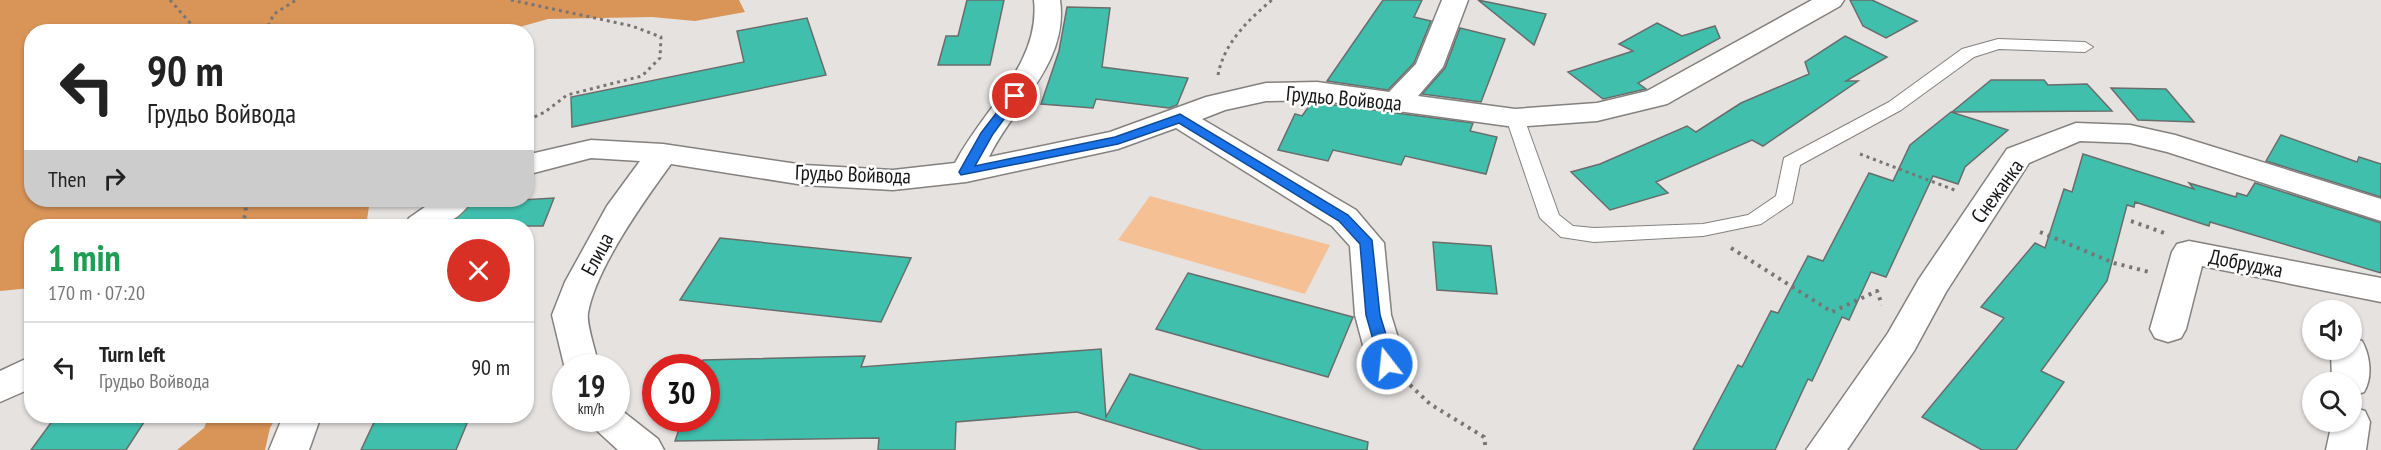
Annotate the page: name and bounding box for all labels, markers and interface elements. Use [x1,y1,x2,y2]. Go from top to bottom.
text: 90 m [147,43,224,98]
icon: left [48,48,126,126]
pin [989,70,1040,121]
icon: arrive [998,79,1031,112]
street label: Грудьо Войвода [1285,79,1403,117]
text: Грудьо Войвода [147,96,296,130]
street label: Снежанка [1965,154,2029,228]
street label: Грудьо Войвода [795,158,911,190]
icon: right [98,162,131,195]
text: Then [48,165,86,193]
street label: Елица [575,228,619,280]
text: 1 min [48,234,121,281]
button: close [447,239,510,302]
street label: Добруджа [2207,243,2285,283]
text: 170 m · 07:20 [48,280,145,306]
map controls [2302,300,2362,432]
button: sound [2302,300,2362,360]
position arrow [1355,332,1419,396]
text: Turn left [99,340,165,368]
icon: left [48,351,81,384]
text: 90 m [471,353,510,381]
speed limit sign: 30 [642,354,720,432]
text: 19 [577,366,605,405]
text: Грудьо Войвода [99,368,209,394]
button: search [2302,372,2362,432]
text: km/h [578,399,604,418]

